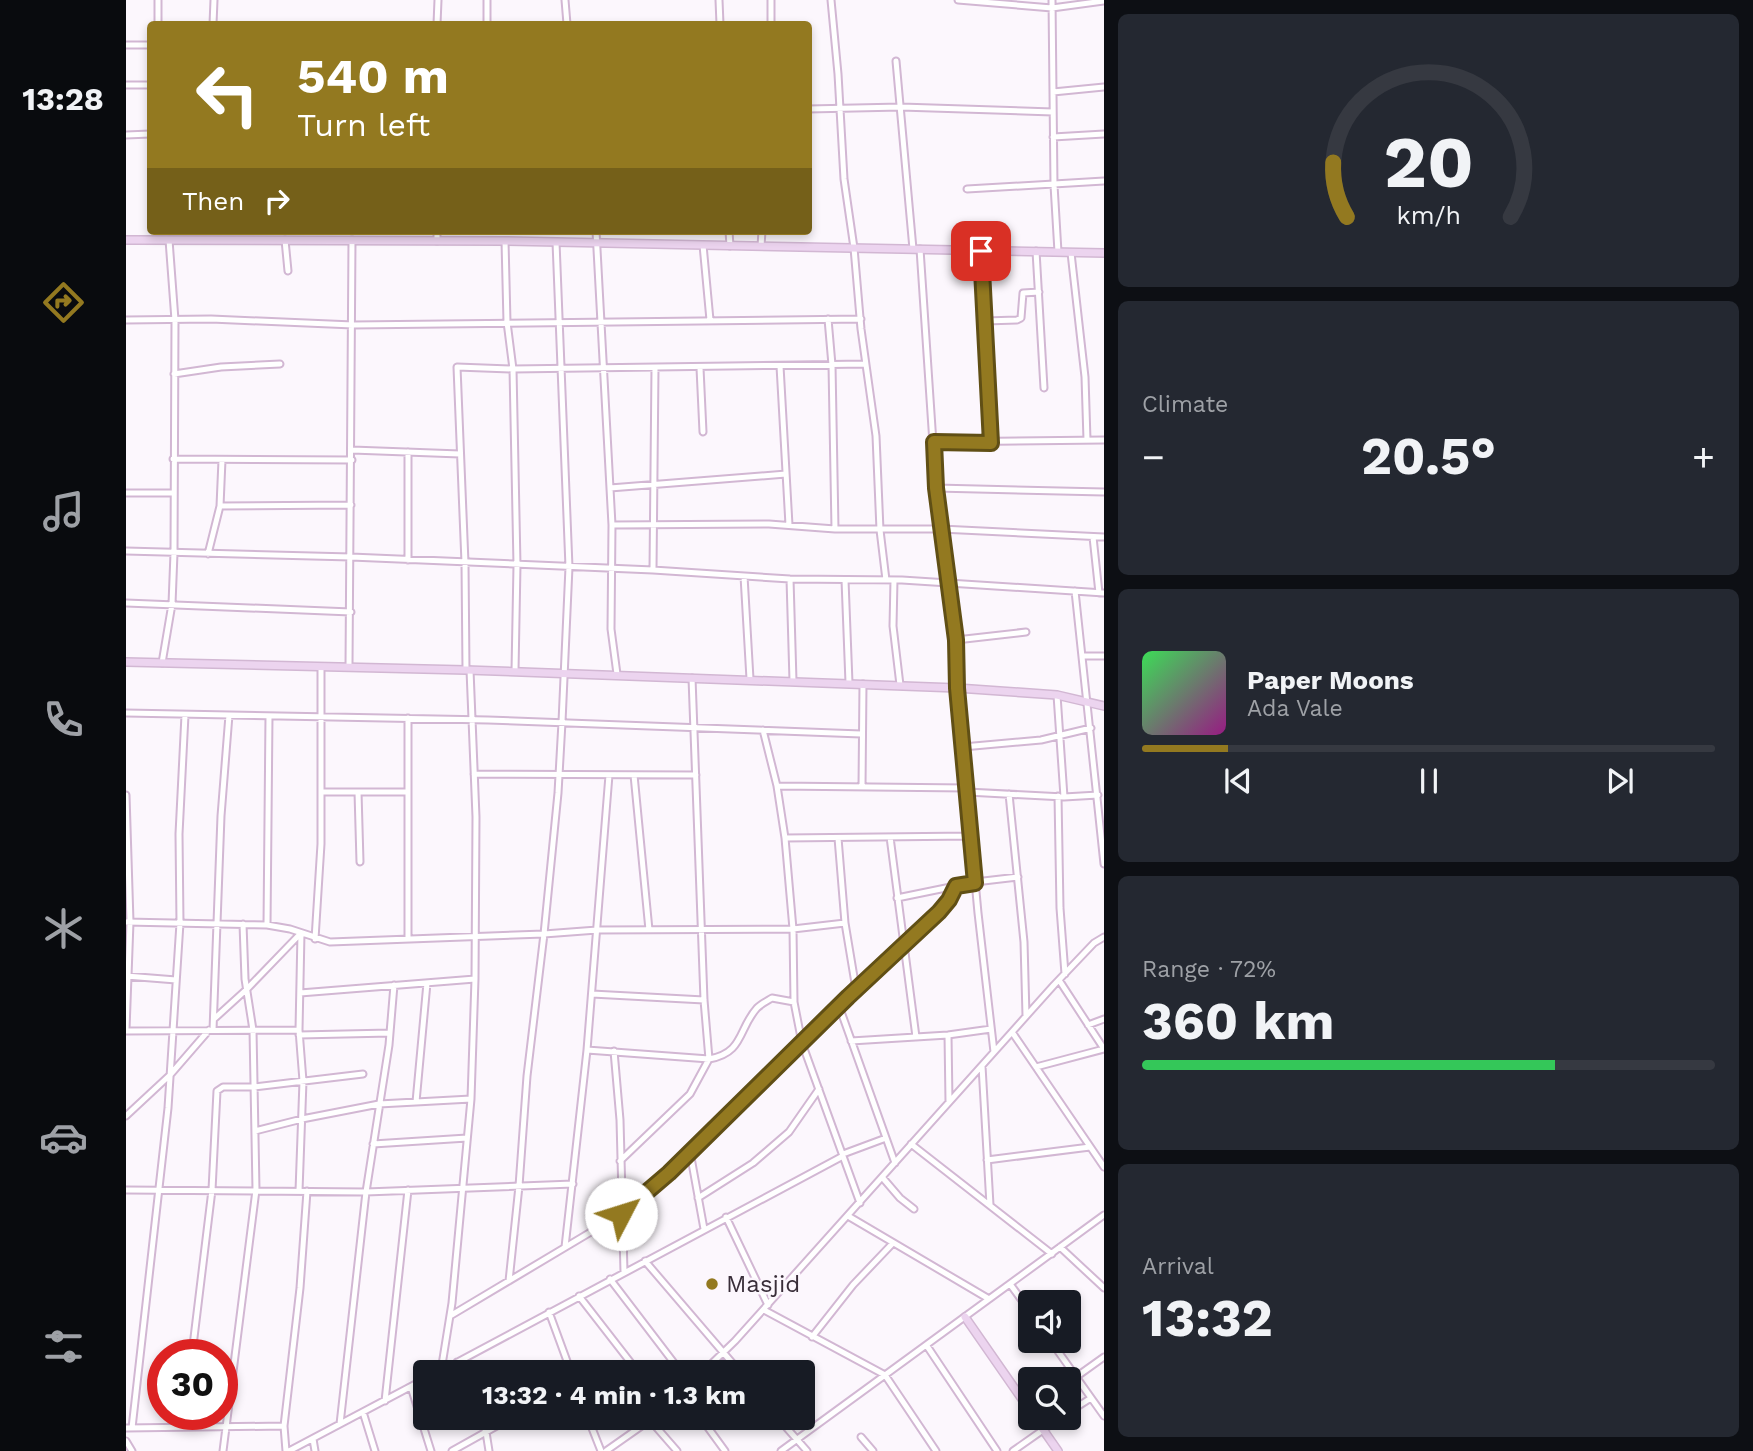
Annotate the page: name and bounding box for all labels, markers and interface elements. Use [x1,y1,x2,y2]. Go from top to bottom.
text: 540 m [297,47,449,105]
icon: left [182,49,273,140]
text: 13:28 [22,80,104,118]
text: Turn left [297,106,430,144]
text: 20 [1383,119,1474,205]
icon: right [258,182,296,220]
text: Then [182,186,244,216]
text: km/h [1396,201,1461,230]
pin [951,221,1011,281]
icon: arrive [962,232,1000,270]
icon: directions [39,278,88,327]
text: Climate [1142,391,1228,418]
text: 20.5° [1361,426,1496,487]
text: − [1142,435,1165,479]
text: + [1692,435,1715,479]
icon: music [39,487,88,536]
text: Paper Moons [1247,665,1414,695]
icon: phone [39,695,88,744]
text: Ada Vale [1247,695,1343,722]
icon: previous [1219,762,1257,800]
icon: pause [1410,762,1448,800]
icon: next [1601,762,1639,800]
icon: climate [39,904,88,953]
text: Range · 72% [1142,956,1276,983]
text: 360 km [1142,991,1335,1052]
icon: car [39,1113,88,1162]
position arrow [584,1177,658,1251]
text: Arrival [1142,1253,1214,1280]
place label: Masjid [726,1270,800,1298]
marker: Masjid [704,1276,720,1292]
text: 13:32 [1142,1288,1273,1349]
map controls [1018,1290,1081,1430]
button: sound [1018,1290,1081,1353]
icon: filters [39,1322,88,1371]
speed limit sign: 30 [147,1339,238,1430]
button: search [1018,1367,1081,1430]
text: 13:32 · 4 min · 1.3 km [482,1380,746,1410]

